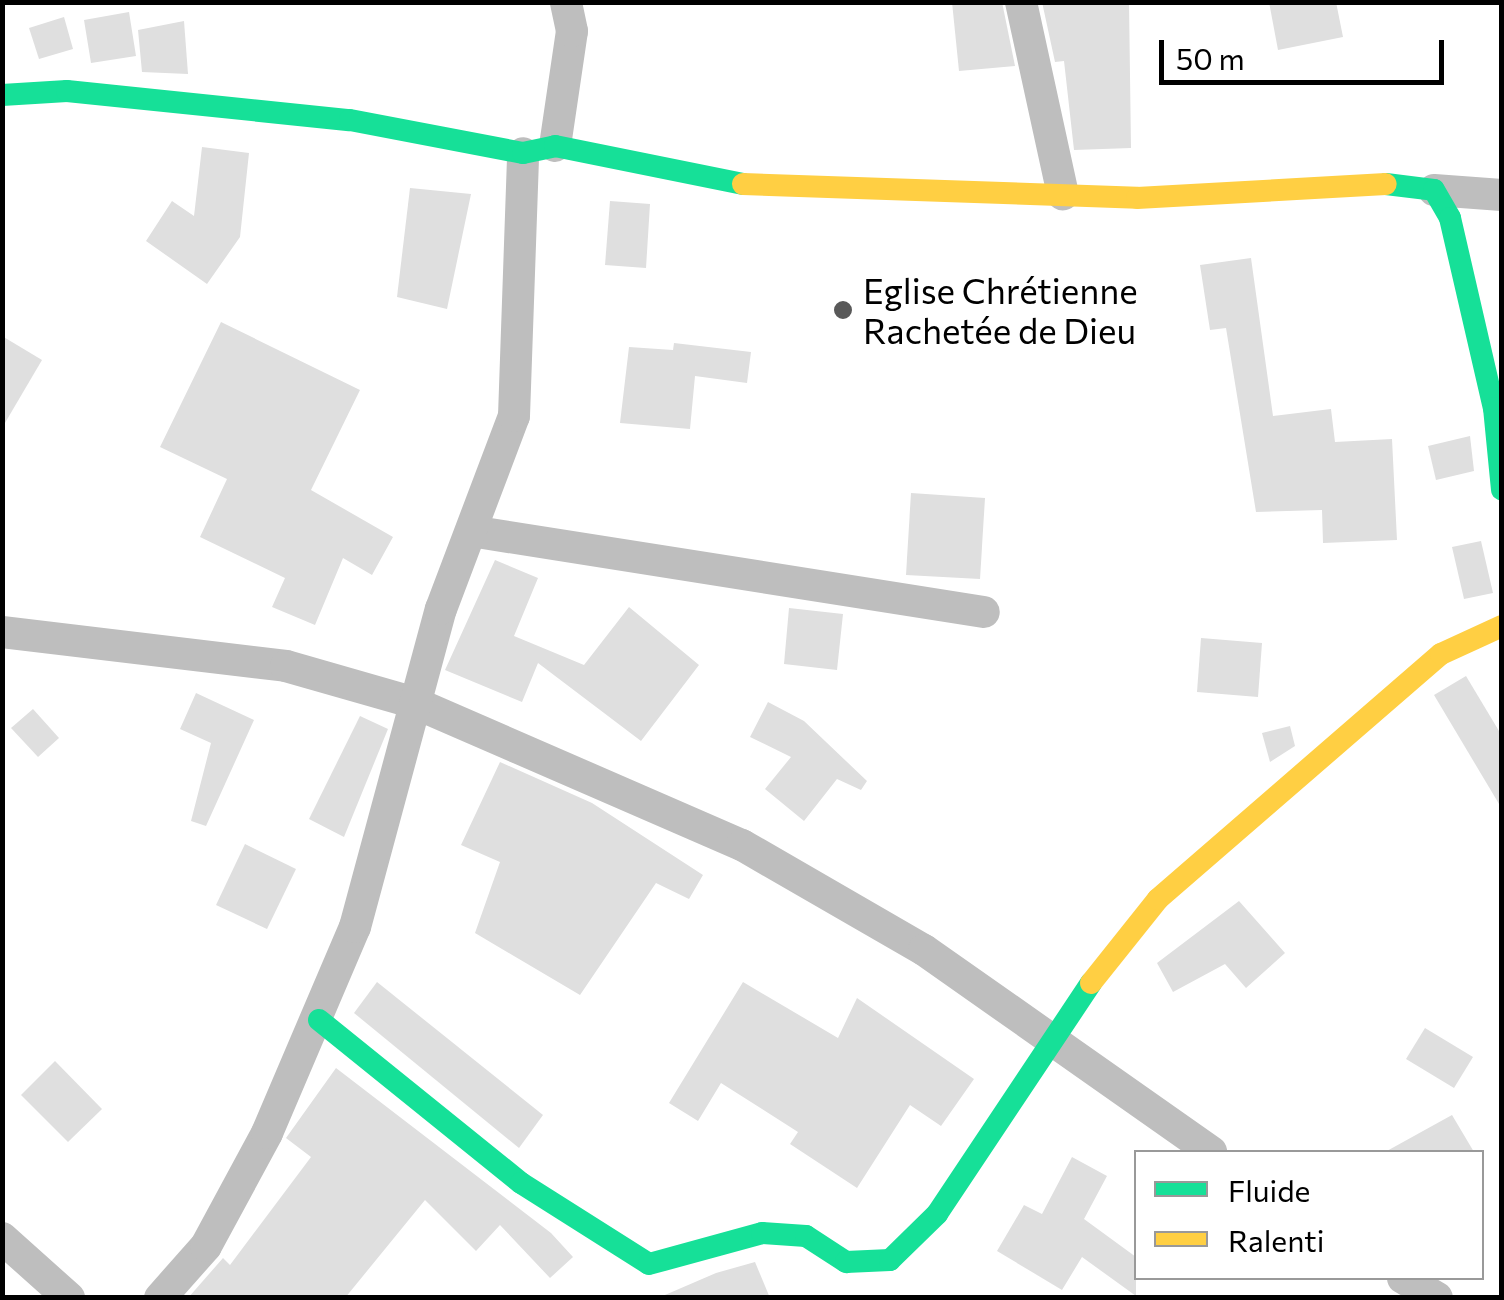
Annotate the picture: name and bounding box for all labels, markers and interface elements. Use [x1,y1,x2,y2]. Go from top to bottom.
scale bar [1164,20,1449,82]
text: 50 m [1176,39,1245,76]
place label: Eglise Chrétienne Rachetée de Dieu [863,269,1138,351]
marker: Eglise Chrétienne Rachetée de Dieu [832,299,854,321]
legend [1134,1150,1484,1280]
text: Fluide [1228,1171,1310,1208]
text: Ralenti [1228,1221,1324,1258]

